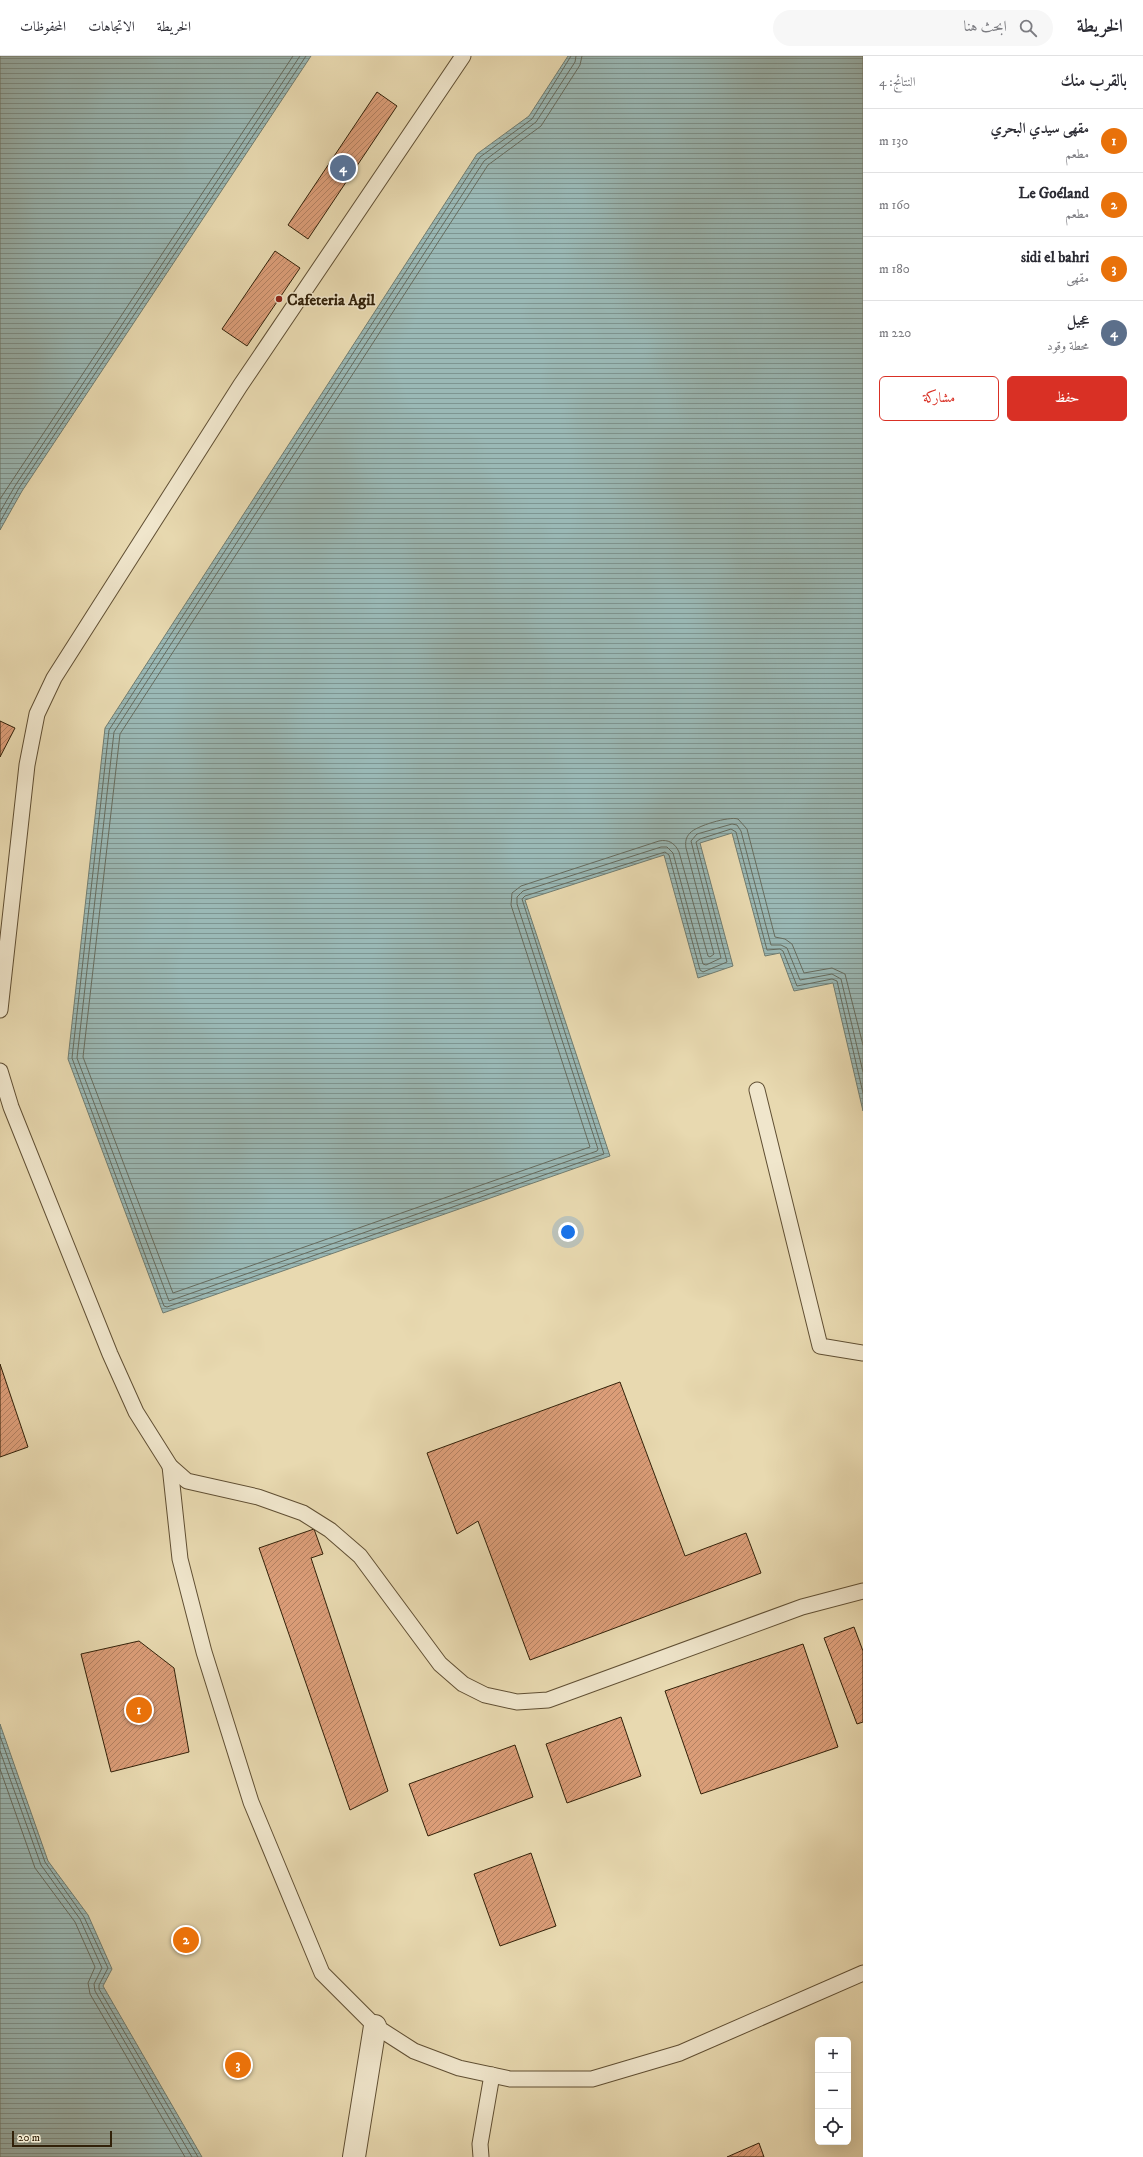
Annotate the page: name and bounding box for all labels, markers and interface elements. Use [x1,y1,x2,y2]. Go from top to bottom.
search box [773,10,1053,46]
text: الخريطة [1077,15,1123,38]
text: ابحث هنا [964,17,1007,36]
icon: search [1017,17,1039,39]
text: المحفوظات [20,18,66,36]
text: الاتجاهات [88,18,135,36]
text: الخريطة [157,18,191,36]
text: بالقرب منك [1061,70,1127,92]
text: النتائج: 4 [879,74,916,90]
text: مقهى سيدي البحري [990,119,1089,138]
text: 130 m [879,133,908,149]
text: 1 [1112,133,1116,149]
text: مطعم [1065,146,1089,162]
pin: 4 [330,153,356,183]
text: Le Goéland [1019,184,1089,203]
text: 160 m [879,197,910,213]
text: 2 [1111,197,1117,213]
text: مطعم [1065,206,1089,222]
text: sidi el bahri [1021,248,1089,267]
text: 180 m [879,261,910,277]
text: 3 [1112,261,1116,277]
text: مقهى [1066,270,1089,286]
place label: Cafeteria Agil [287,290,376,310]
marker: Cafeteria Agil [274,294,284,304]
text: عجيل [1067,311,1089,330]
text: 220 m [879,325,911,341]
text: 4 [1110,325,1118,341]
text: محطة وقود [1047,338,1089,354]
button: مشاركة [879,376,999,421]
button: حفظ [1007,376,1127,421]
your location [558,1222,578,1242]
pin: 1 [126,1695,152,1725]
pin: 2 [173,1925,199,1955]
map controls [815,2037,851,2145]
button: + [815,2037,851,2073]
pin: 3 [225,2050,251,2080]
button: − [815,2073,851,2109]
button: locate [815,2109,851,2145]
scale bar [12,2129,112,2148]
text: 20 m [18,2131,40,2145]

